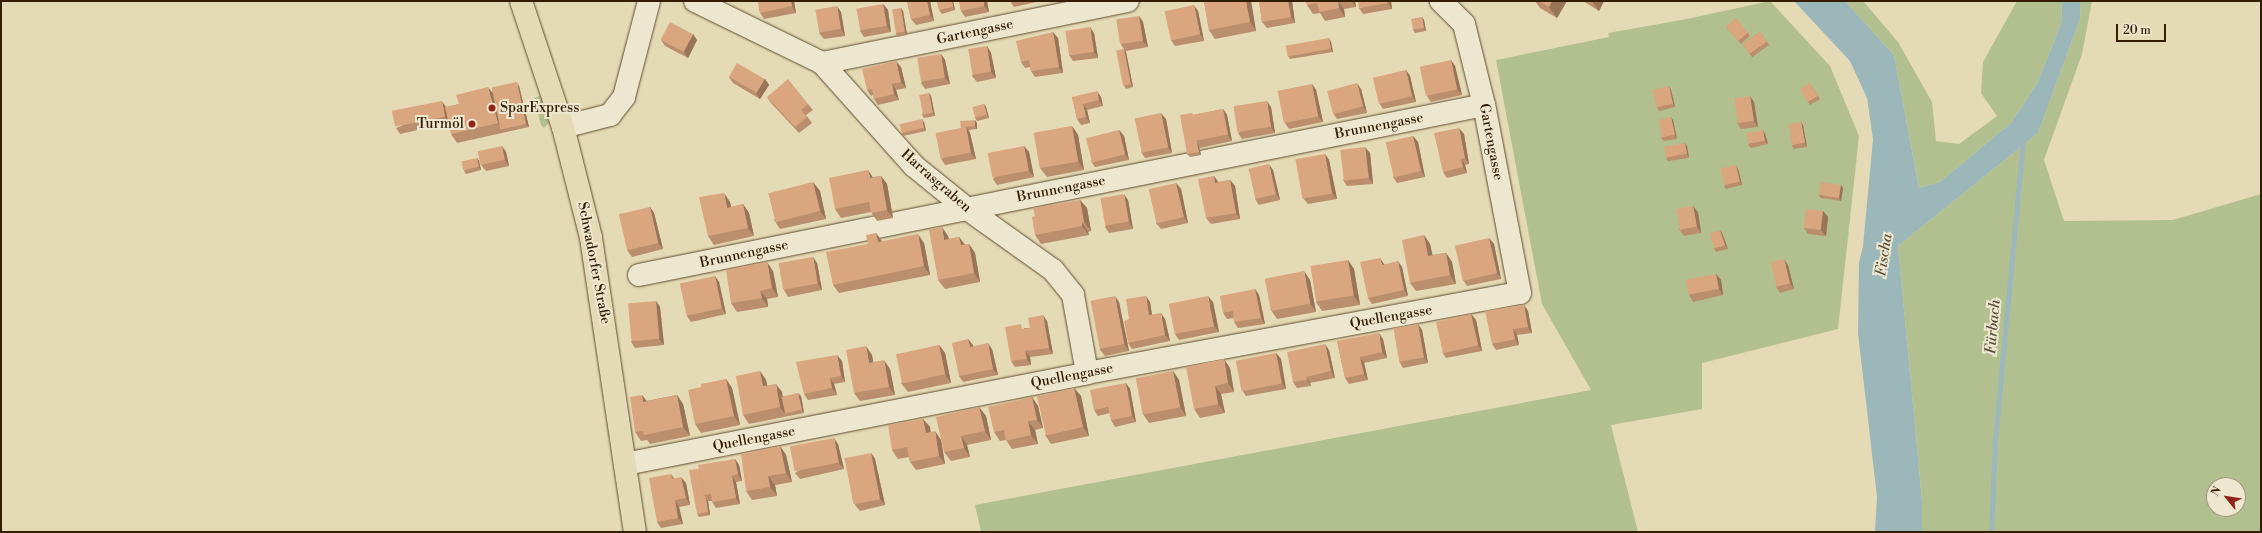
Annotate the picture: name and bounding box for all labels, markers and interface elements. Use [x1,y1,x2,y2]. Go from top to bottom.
street label: Gartengasse [935,16,1015,48]
scale bar [2118,16,2168,42]
text: 20 m [2123,23,2151,38]
place label: SparExpress [500,100,579,116]
street label: Gartengasse [1475,102,1507,182]
marker: SparExpress [487,103,497,113]
street label: Brunnengasse [1333,109,1425,143]
place label: Turmöl [417,116,464,132]
marker: Turmöl [467,119,477,129]
street label: Harrasgraben [897,146,975,216]
street label: Brunnengasse [1015,172,1107,206]
street label: Schwadorfer Straße [574,201,614,325]
water label: Fischa [1872,232,1896,278]
street label: Brunnengasse [698,236,790,272]
water label: Fürbach [1982,299,2004,355]
street label: Quellengasse [1348,301,1434,333]
street label: Quellengasse [1029,360,1115,392]
street label: Quellengasse [711,423,797,455]
north arrow [2206,477,2246,517]
text: N [2208,484,2225,499]

